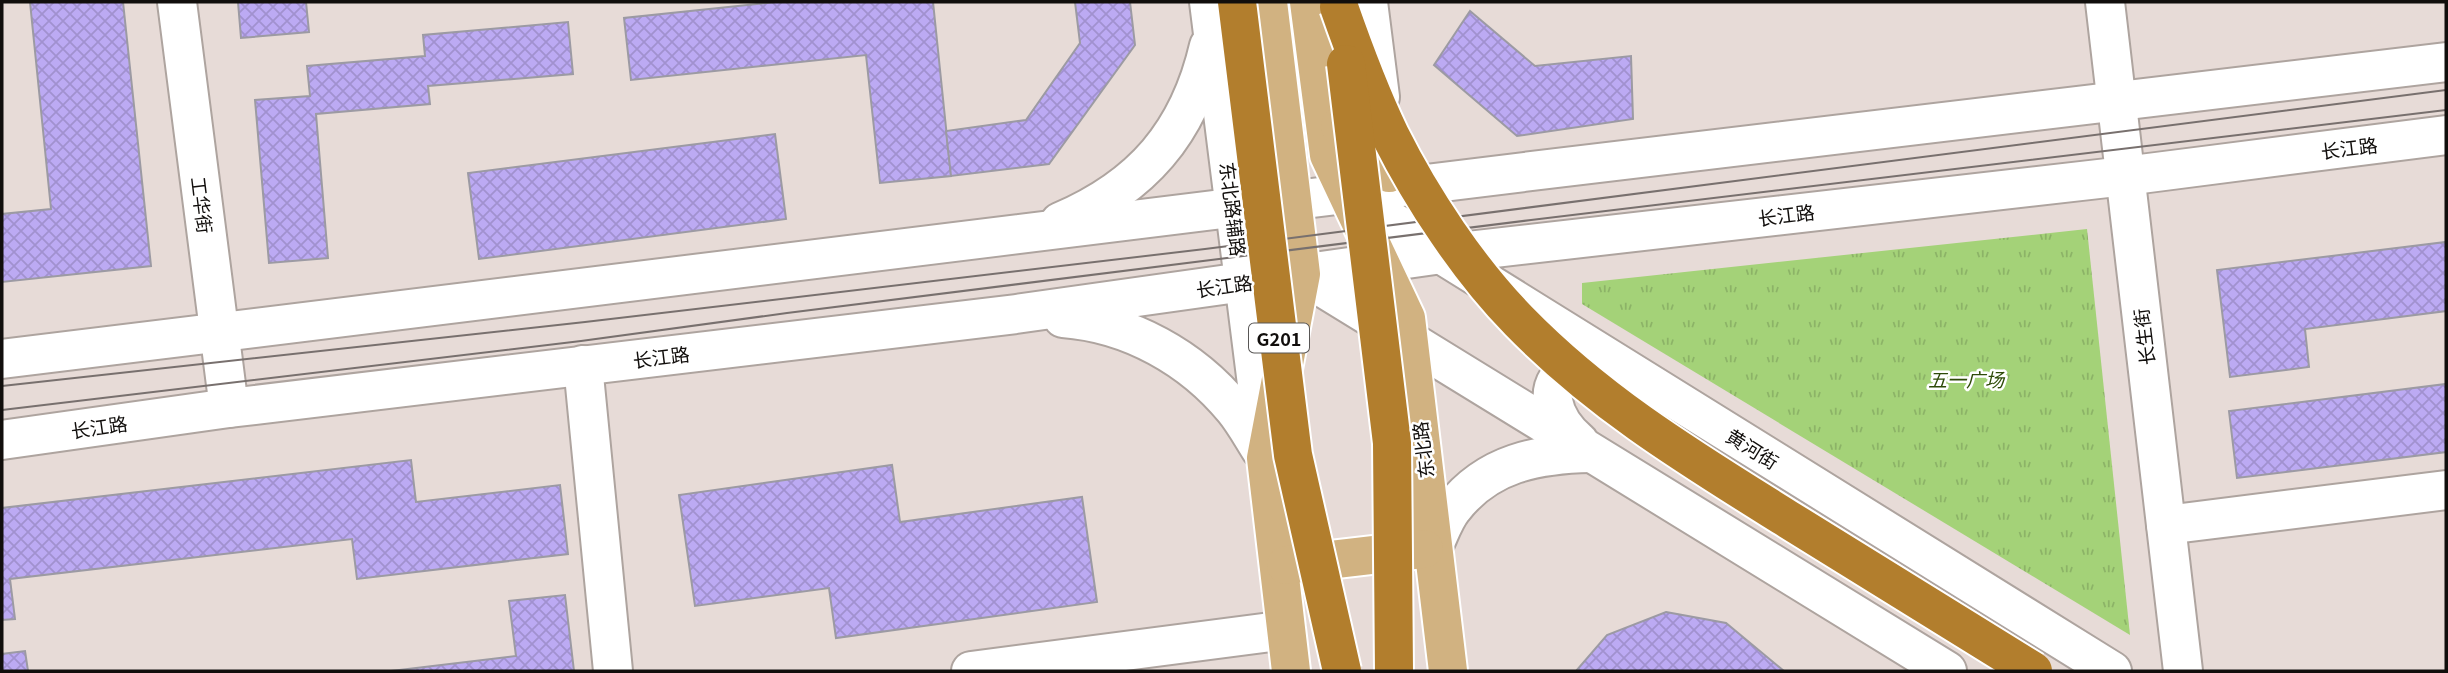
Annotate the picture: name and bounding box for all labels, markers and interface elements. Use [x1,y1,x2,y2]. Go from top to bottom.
street label: 长江路 [2319,130,2379,164]
street label: 东北路辅路 [1215,160,1253,258]
street label: 工华街 [186,175,220,235]
street label: 长江路 [1756,197,1816,231]
street label: 长江路 [1194,268,1254,302]
street label: 长生街 [2126,307,2160,367]
road number: G201 [1249,324,1309,352]
street label: 长江路 [631,339,691,373]
park label: 五一广场 [1928,365,2006,392]
street label: 长江路 [69,409,129,443]
street label: 东北路 [1405,420,1439,480]
street label: 黄河街 [1722,421,1784,475]

